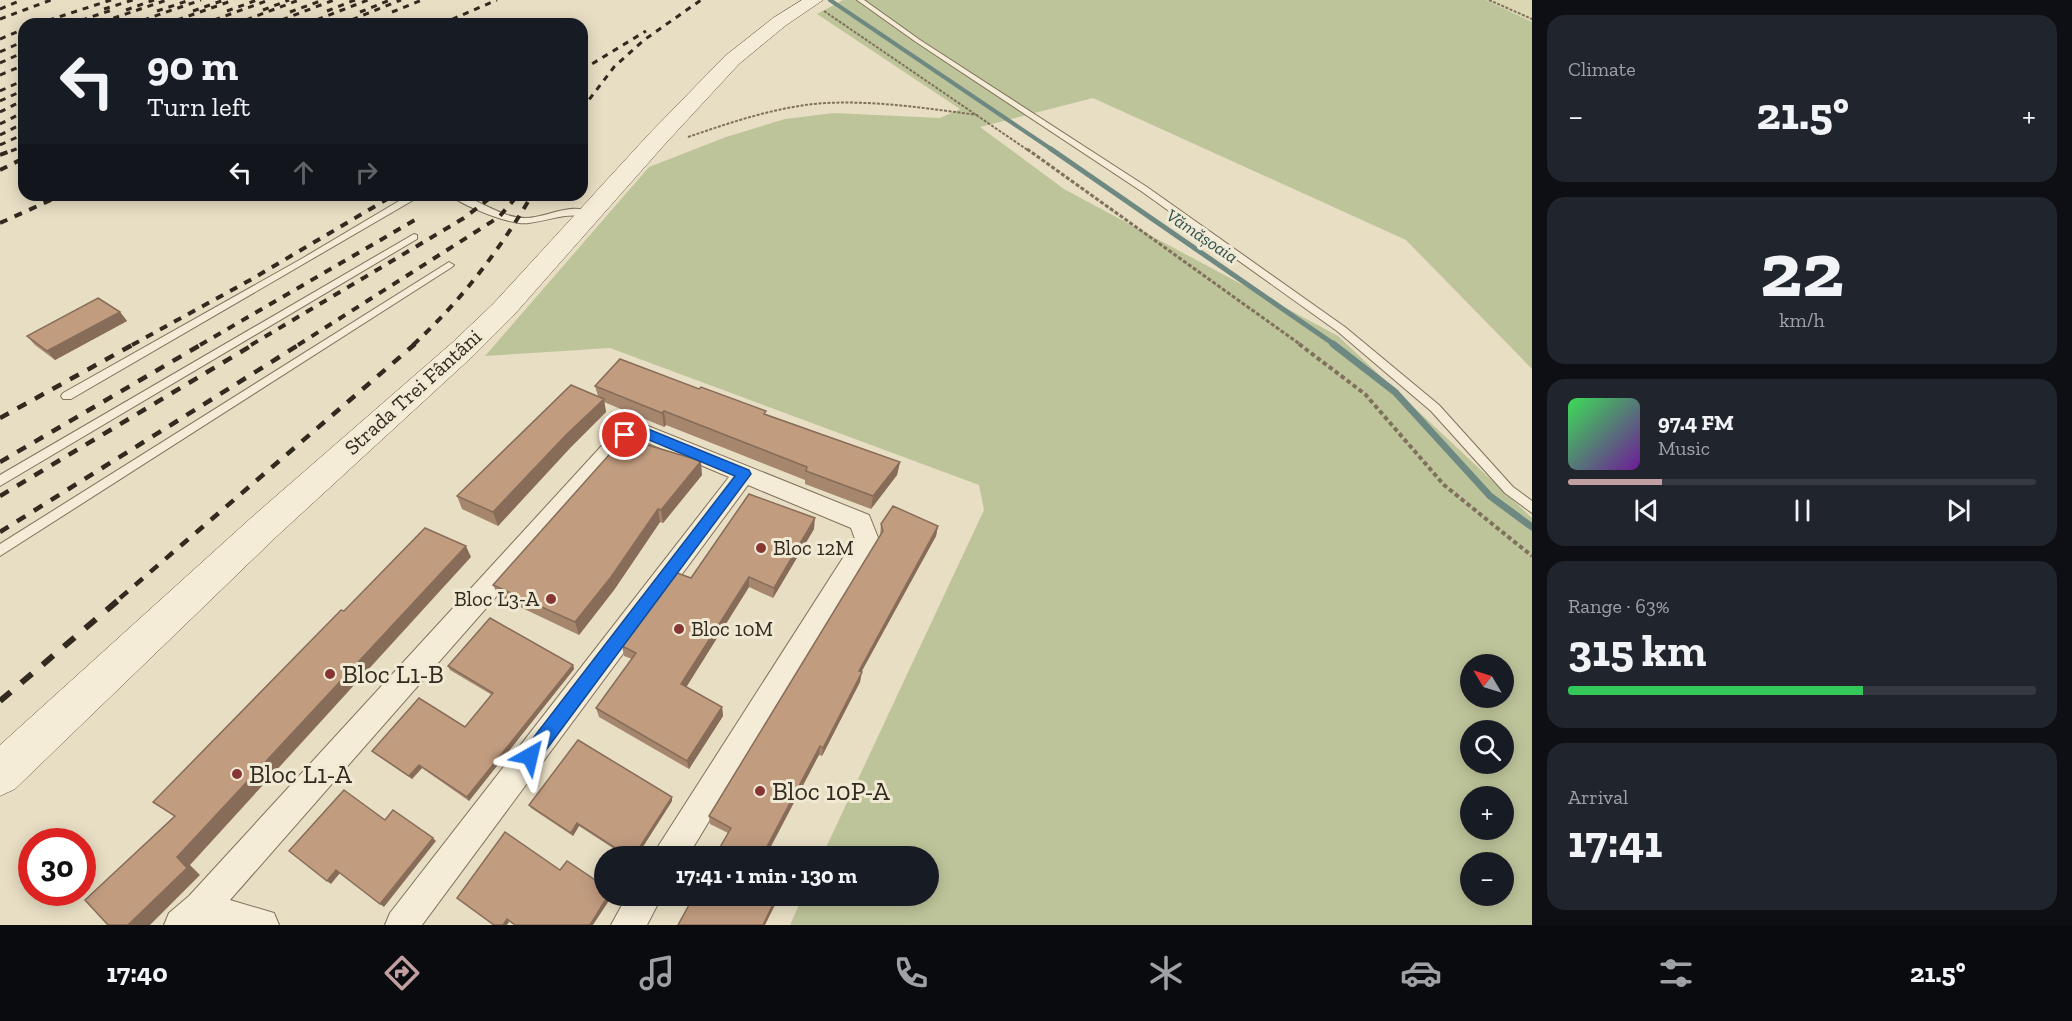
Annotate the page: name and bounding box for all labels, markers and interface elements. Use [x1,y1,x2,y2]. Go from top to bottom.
text: 90 m [147,40,238,91]
icon: left [48,42,126,120]
text: Climate [1568,57,1636,81]
text: 21.5° [1757,87,1849,141]
text: Turn left [147,91,250,123]
text: − [1568,96,1583,135]
text: + [2022,96,2036,135]
icon: left [224,156,257,189]
icon: ahead [287,156,320,189]
icon: right [350,156,383,189]
water label: Vămășoaia [1162,204,1242,268]
text: 22 [1760,222,1844,316]
text: km/h [1779,308,1825,332]
street label: Strada Trei Fântâni [339,324,486,460]
pin [599,409,650,460]
text: 97.4 FM [1658,409,1734,436]
icon: arrive [608,418,641,451]
text: Music [1658,436,1710,460]
icon: previous [1630,494,1663,527]
icon: pause [1786,494,1819,527]
icon: next [1942,494,1975,527]
place label: Bloc 12M [773,535,854,560]
marker: Bloc 12M [754,541,768,555]
place label: Bloc L3-A [454,586,539,611]
marker: Bloc L3-A [544,592,558,606]
text: Range · 63% [1568,594,1669,618]
place label: Bloc 10M [691,616,773,641]
marker: Bloc 10M [672,622,686,636]
text: 315 km [1568,624,1706,678]
north arrow [1460,654,1514,708]
map controls [1460,654,1514,906]
place label: Bloc L1-B [342,658,444,690]
marker: Bloc L1-B [323,667,337,681]
button: search [1460,720,1514,774]
position arrow [498,724,562,788]
place label: Bloc L1-A [249,758,353,790]
marker: Bloc L1-A [230,767,244,781]
place label: Bloc 10P-A [772,775,891,807]
marker: Bloc 10P-A [753,784,767,798]
text: Arrival [1568,785,1628,809]
button: + [1460,786,1514,840]
text: 17:41 [1568,815,1663,869]
speed limit sign: 30 [18,828,96,906]
button: − [1460,852,1514,906]
text: 17:41 · 1 min · 130 m [676,862,857,889]
icon: directions [381,952,423,994]
icon: music [636,952,678,994]
icon: phone [890,952,932,994]
icon: climate [1145,952,1187,994]
icon: car [1400,952,1442,994]
icon: filters [1655,952,1697,994]
text: 17:40 [106,957,168,989]
text: 21.5° [1910,957,1966,989]

